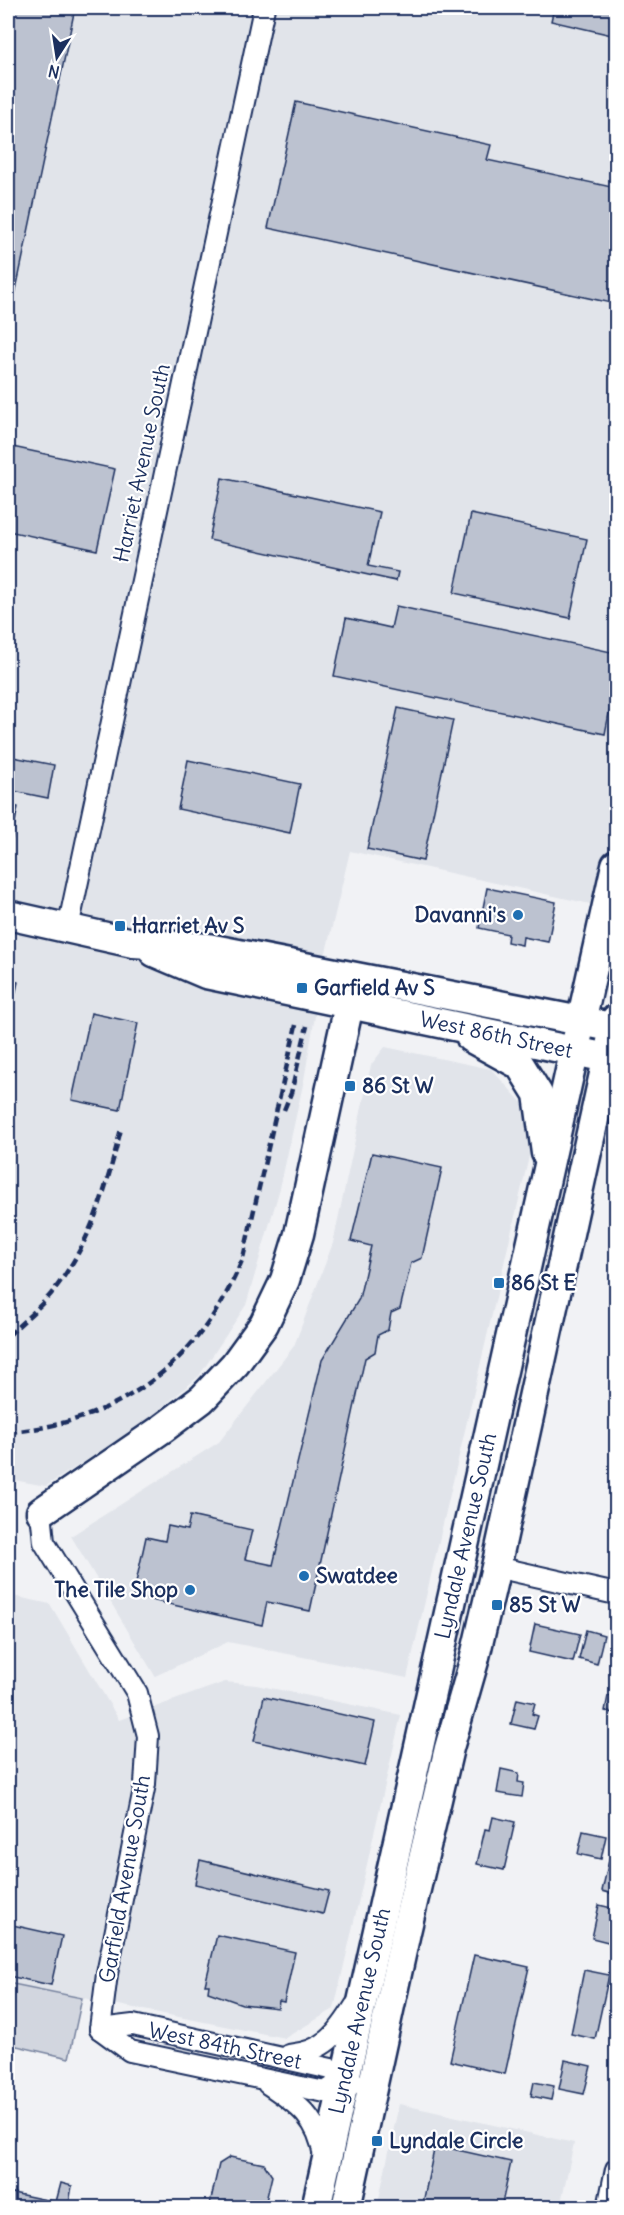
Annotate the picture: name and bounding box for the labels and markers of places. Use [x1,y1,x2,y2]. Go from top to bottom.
place label: Davanni's [414,901,506,928]
marker: Davanni's [511,908,525,922]
place label: Harriet Av S [132,912,245,939]
marker: Harriet Av S [113,919,127,933]
place label: Garfield Av S [314,974,435,1001]
marker: Garfield Av S [295,981,309,995]
place label: 86 St W [362,1072,434,1099]
marker: 86 St W [343,1079,357,1093]
place label: 86 St E [511,1269,576,1296]
marker: 86 St E [492,1276,506,1290]
place label: Swatdee [316,1562,398,1589]
marker: Swatdee [297,1569,311,1583]
place label: The Tile Shop [54,1576,178,1603]
marker: The Tile Shop [183,1583,197,1597]
place label: 85 St W [509,1591,581,1618]
marker: 85 St W [490,1598,504,1612]
place label: Lyndale Circle [389,2127,523,2154]
marker: Lyndale Circle [370,2134,384,2148]

